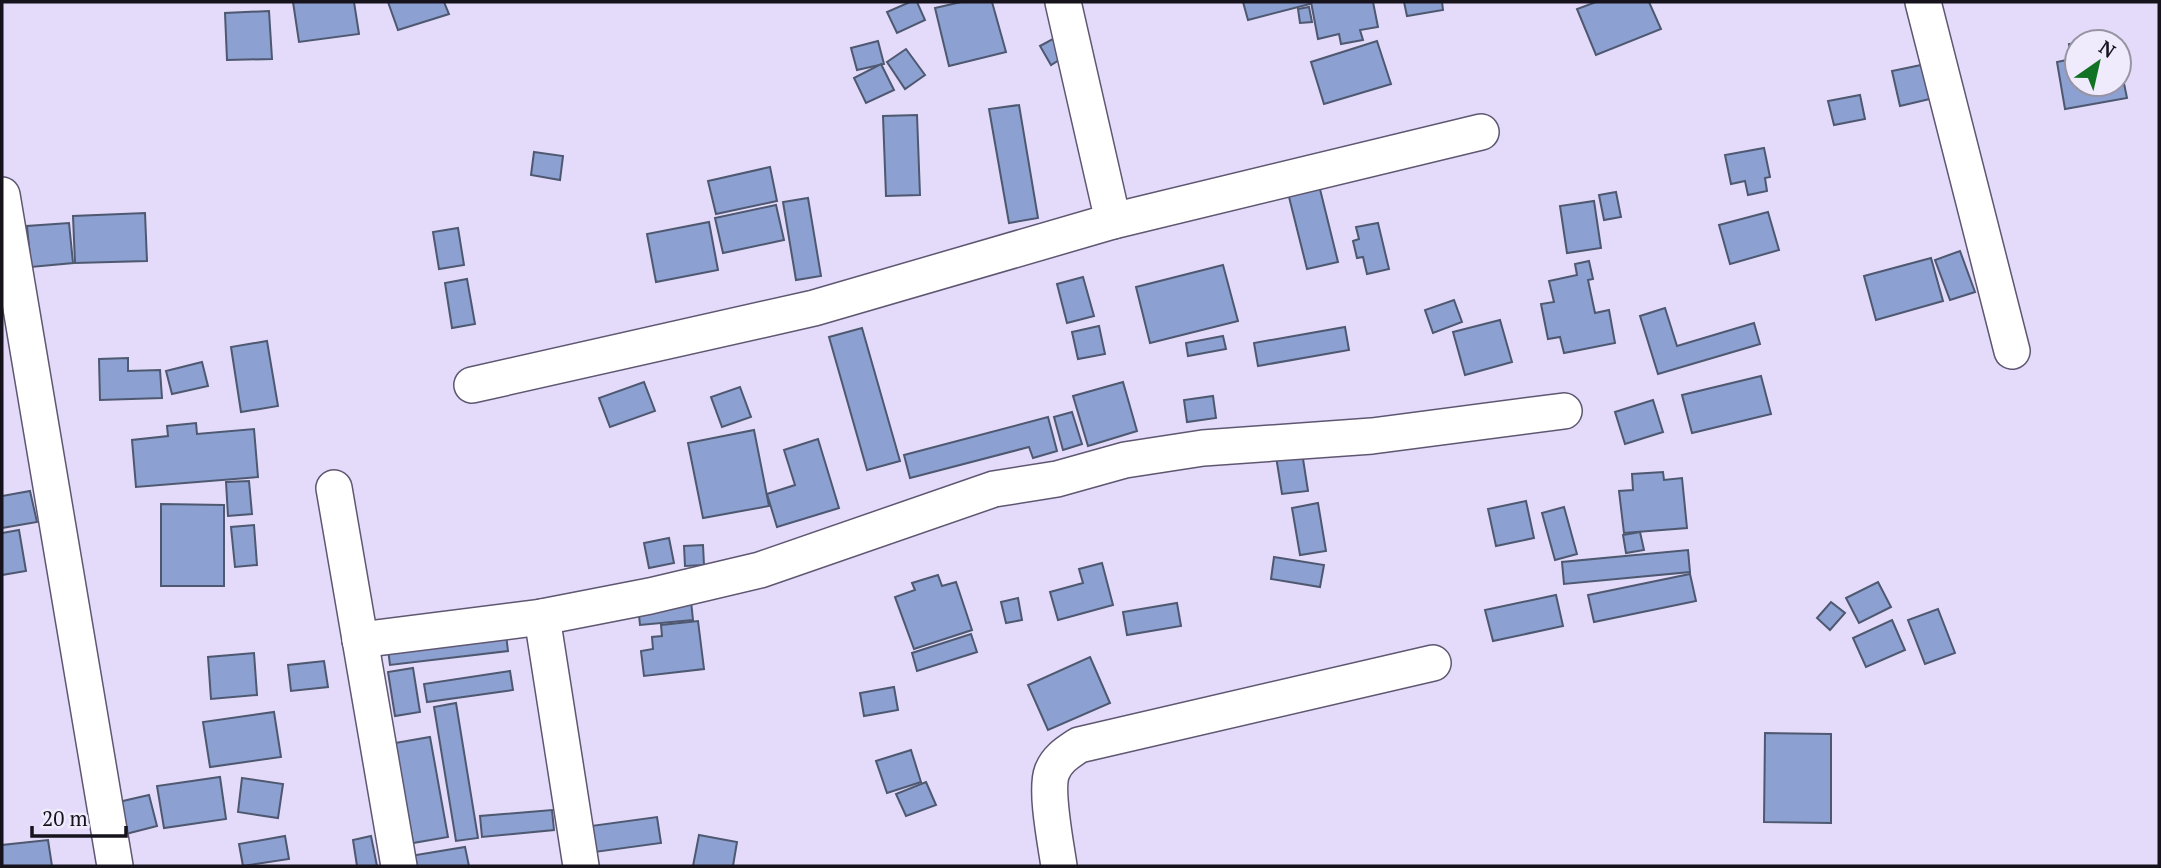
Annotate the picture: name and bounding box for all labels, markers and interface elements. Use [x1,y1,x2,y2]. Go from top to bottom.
north arrow [2063,28,2133,98]
text: N [2095,34,2121,63]
scale bar [32,794,126,838]
text: 20 m [42,804,88,832]

